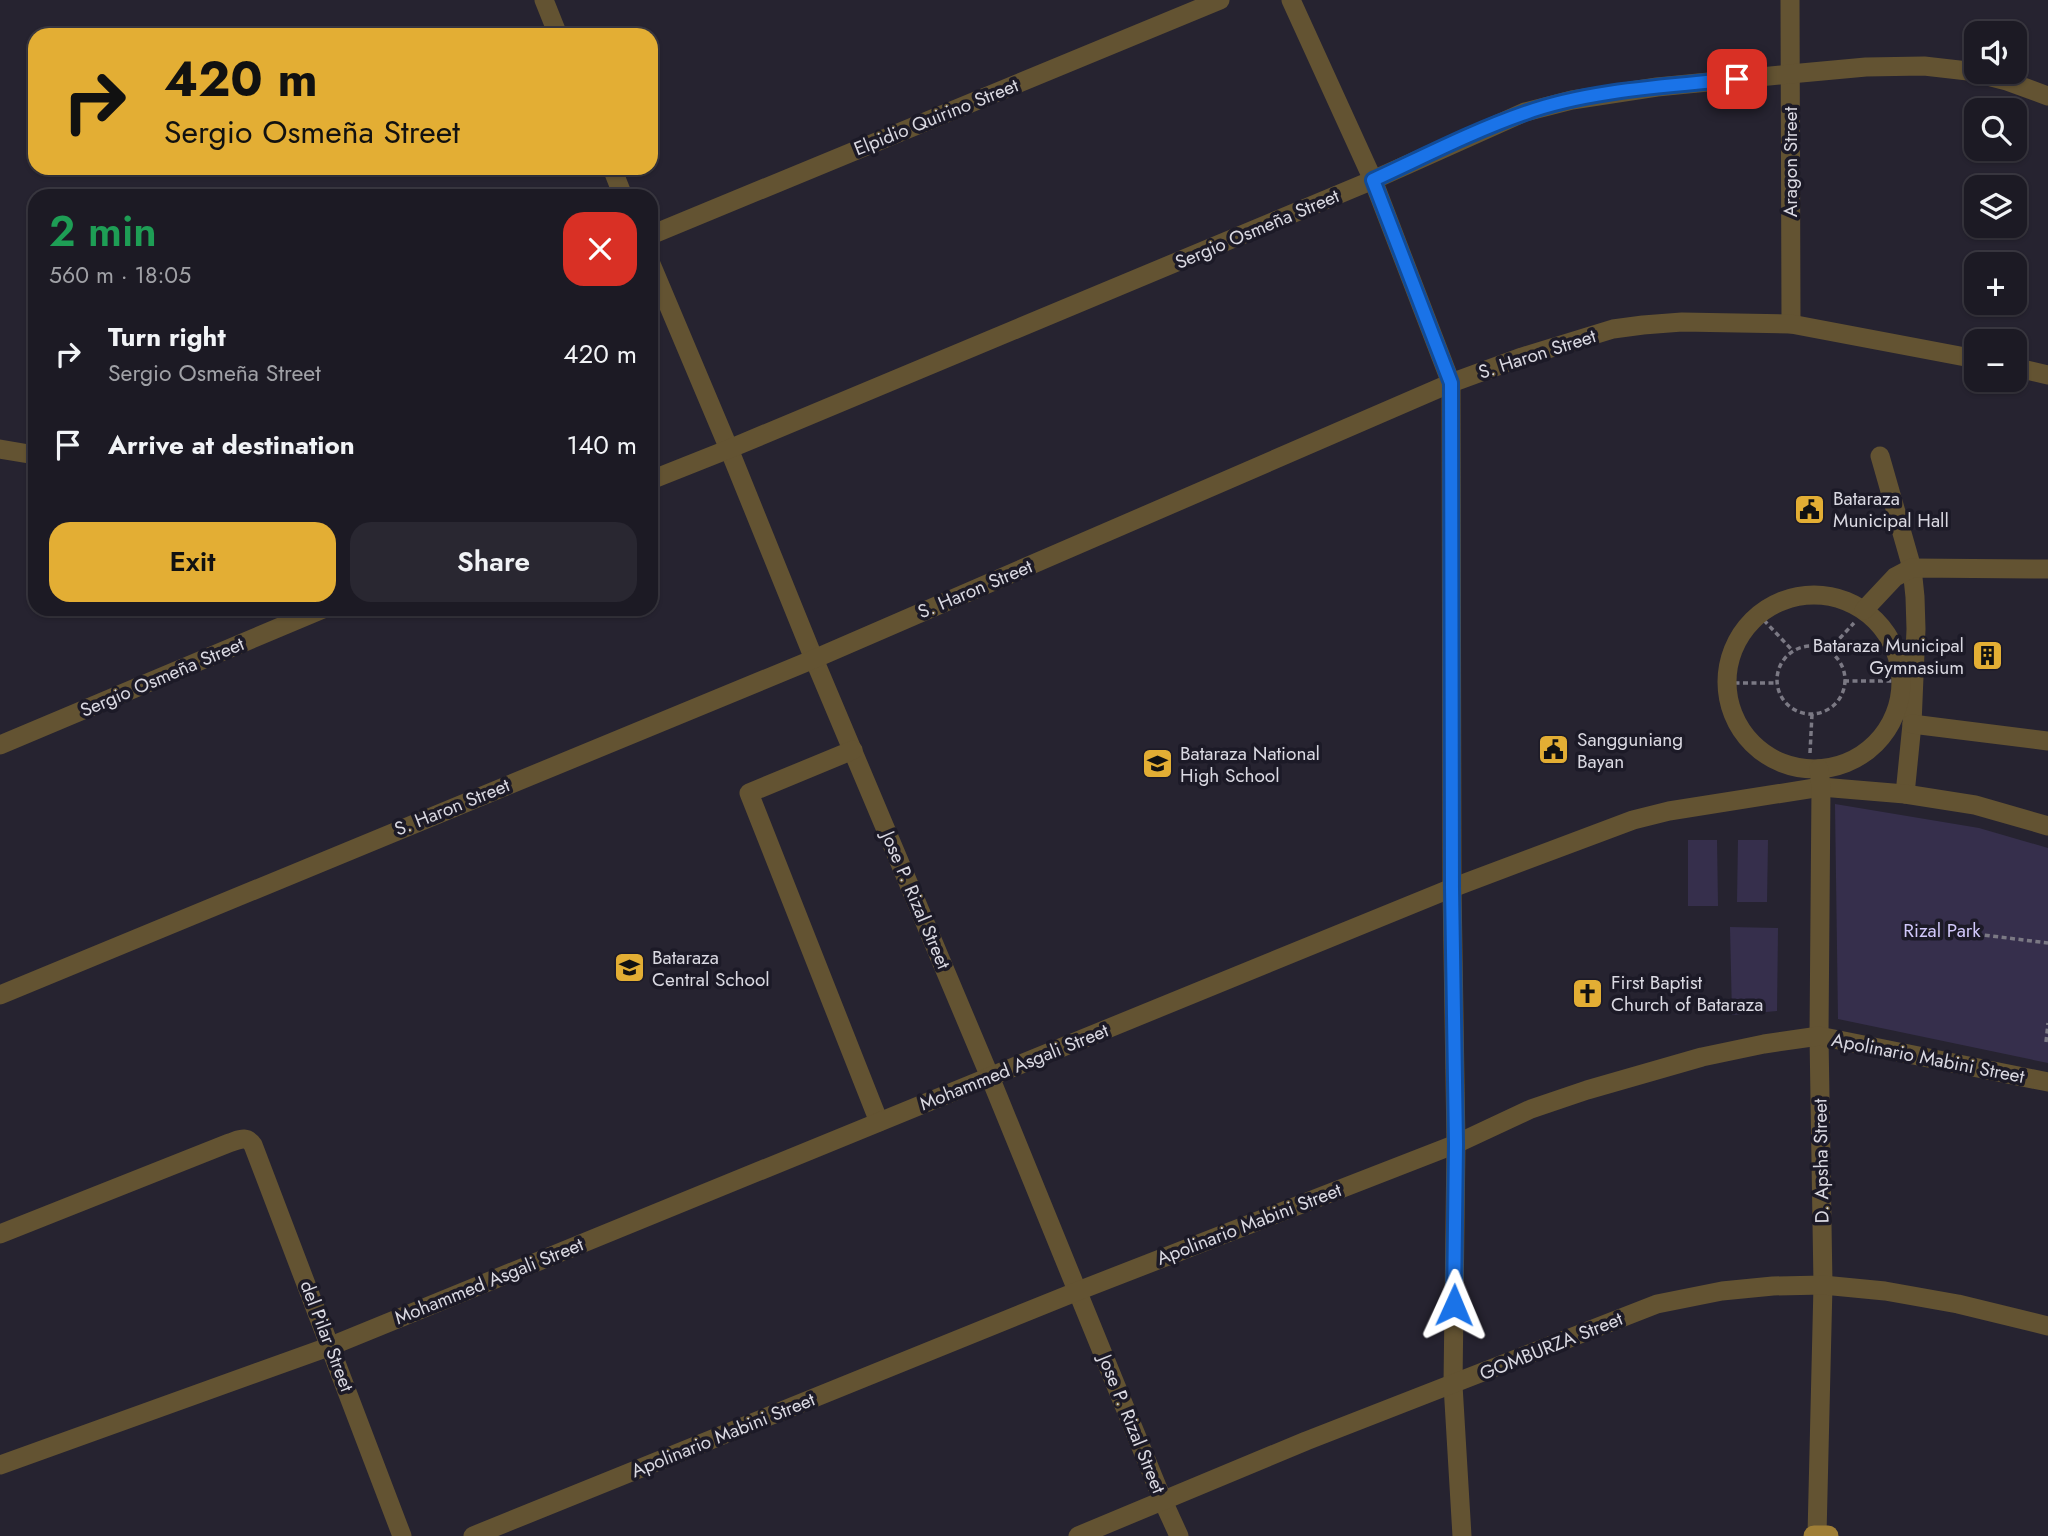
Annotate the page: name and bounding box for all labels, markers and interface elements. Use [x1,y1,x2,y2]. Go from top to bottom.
map controls [1964,21,2027,392]
button: sound [1964,21,2027,84]
text: 420 m [164,44,318,114]
pin [1707,49,1767,109]
icon: right [49,56,140,147]
icon: arrive [1718,60,1756,98]
street label: Elpidio Quirino Street [850,72,1023,162]
button: search [1964,98,2027,161]
street label: Aragon Street [1777,106,1804,217]
text: Sergio Osmeña Street [164,109,460,155]
button: layers [1964,175,2027,238]
street label: Sergio Osmeña Street [1171,182,1344,276]
text: 2 min [49,201,157,262]
button: close [563,212,637,286]
button: + [1964,252,2027,315]
text: 560 m · 18:05 [49,258,191,292]
text: Turn right [108,318,226,356]
street label: S. Haron Street [1475,322,1600,386]
button: − [1964,329,2027,392]
icon: right [49,335,87,373]
text: 420 m [563,335,637,373]
text: Sergio Osmeña Street [108,356,321,390]
icon: arrive [49,426,87,464]
text: Arrive at destination [108,426,355,464]
text: 140 m [566,426,637,464]
place label: Bataraza Municipal Hall [1833,485,1949,534]
public building icon: Bataraza Municipal Hall [1793,492,1827,526]
button: Exit [49,522,336,602]
button: Share [350,522,637,602]
street label: S. Haron Street [914,553,1037,625]
street label: Sergio Osmeña Street [76,630,249,724]
place label: Bataraza Municipal Gymnasium [1813,632,1964,681]
building icon: Bataraza Municipal Gymnasium [1970,639,2004,673]
place label: Sangguniang Bayan [1577,726,1683,775]
public building icon: Sangguniang Bayan [1537,733,1571,767]
place label: Bataraza National High School [1180,740,1320,789]
school or university icon: Bataraza National High School [1140,747,1174,781]
street label: S. Haron Street [390,771,514,842]
street label: Jose P. Rizal Street [874,824,957,974]
park label: Rizal Park [1903,917,1981,944]
place label: Bataraza Central School [652,944,770,993]
school or university icon: Bataraza Central School [612,951,646,985]
place label: First Baptist Church of Bataraza [1611,969,1763,1018]
church icon: First Baptist Church of Bataraza [1571,976,1605,1010]
street label: Mohammed Asgali Street [916,1017,1113,1117]
street label: Apolinario Mabini Street [1829,1026,2027,1090]
street label: D. Apsha Street [1806,1098,1836,1224]
street label: Apolinario Mabini Street [1153,1176,1346,1272]
street label: Mohammed Asgali Street [391,1231,588,1331]
position arrow [1417,1268,1491,1342]
street label: del Pilar Street [293,1276,361,1396]
street label: GOMBURZA Street [1475,1305,1627,1387]
street label: Jose P. Rizal Street [1091,1348,1172,1498]
street label: Apolinario Mabini Street [627,1386,819,1484]

